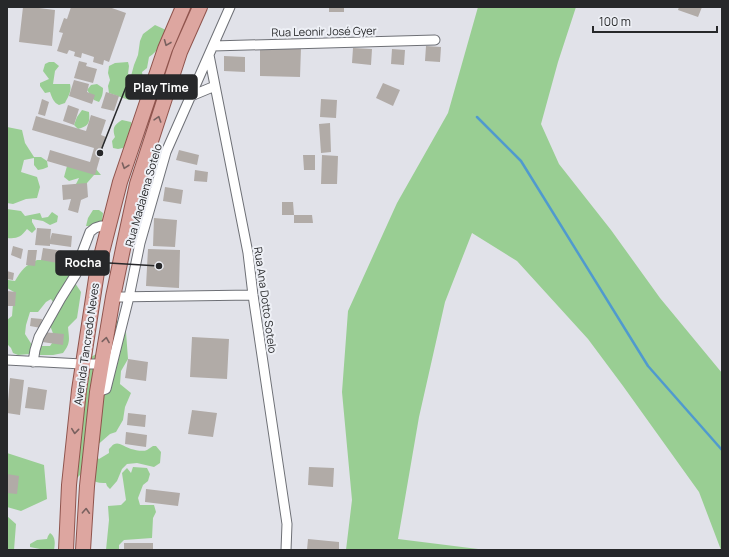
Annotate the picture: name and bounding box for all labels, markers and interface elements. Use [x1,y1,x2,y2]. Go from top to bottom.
scale bar [593,8,717,34]
text: 100 m [599,13,631,30]
street label: Rua Leonir José Gyer [271,23,377,39]
one-way arrow [164,39,172,46]
callout: Play Time [126,75,197,99]
text: Play Time [133,79,189,96]
one-way arrow [154,116,162,123]
street label: Rua Madalena Sotelo [121,141,165,248]
one-way arrow [122,162,130,169]
street label: Rua Ana Dotto Sotelo [251,246,281,355]
callout: Rocha [56,251,109,275]
text: Rocha [65,254,101,271]
street label: Avenida Tancredo Neves [70,282,102,406]
one-way arrow [101,337,110,343]
one-way arrow [70,427,79,434]
one-way arrow [81,508,90,514]

